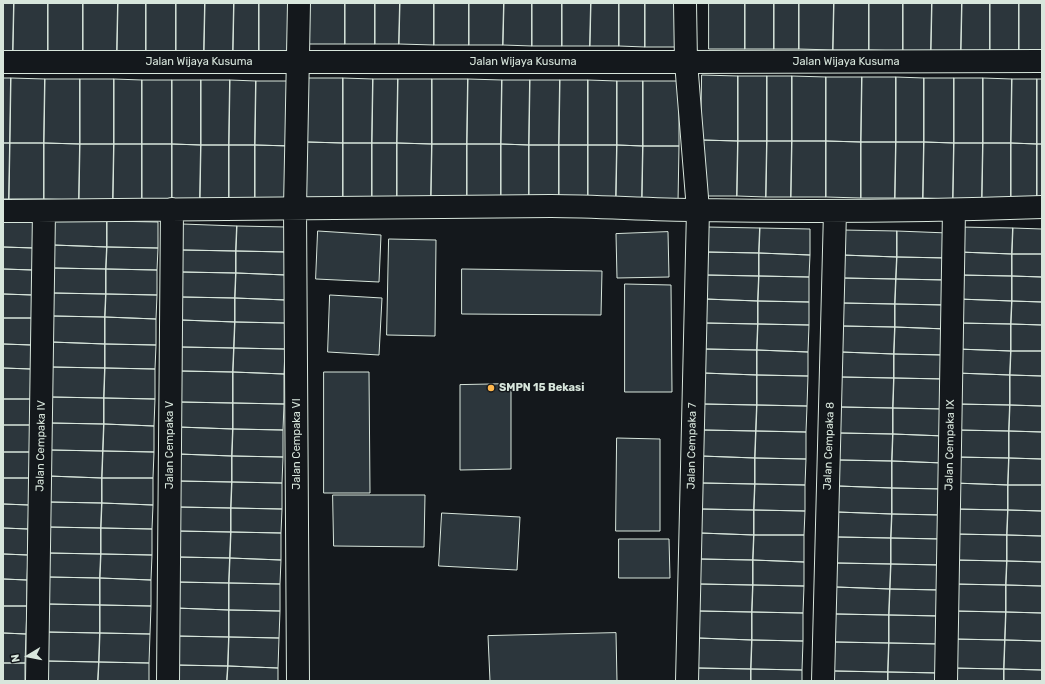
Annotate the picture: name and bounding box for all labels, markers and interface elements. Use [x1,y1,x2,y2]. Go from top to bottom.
street label: Jalan Wijaya Kusuma [145,55,253,69]
street label: Jalan Wijaya Kusuma [469,55,577,69]
street label: Jalan Wijaya Kusuma [792,55,900,69]
place label: SMPN 15 Bekasi [499,381,584,395]
marker: SMPN 15 Bekasi [486,383,496,393]
street label: Jalan Cempaka VI [290,398,304,490]
street label: Jalan Cempaka IX [943,399,957,491]
street label: Jalan Cempaka IV [34,400,48,492]
street label: Jalan Cempaka V [163,401,177,489]
street label: Jalan Cempaka 7 [685,402,699,490]
street label: Jalan Cempaka 8 [821,402,837,490]
north arrow [8,636,48,676]
text: N [9,653,23,663]

